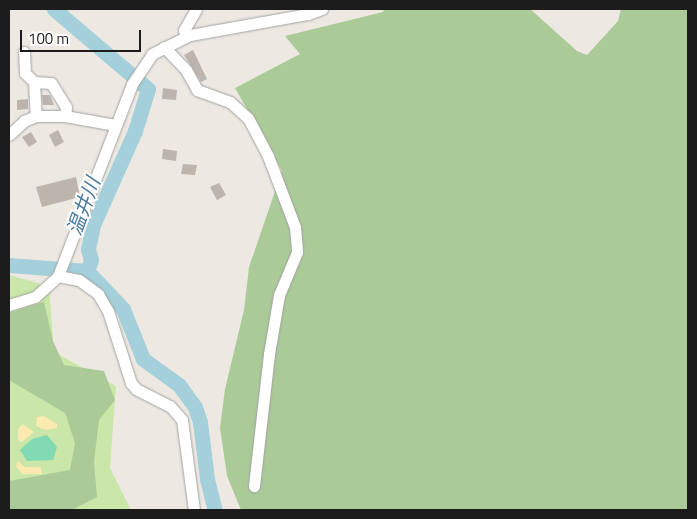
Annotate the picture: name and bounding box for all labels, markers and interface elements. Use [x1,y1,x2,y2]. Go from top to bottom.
scale bar [22,20,144,52]
text: 100 m [28,27,69,50]
water label: 温井川 [61,174,105,238]

